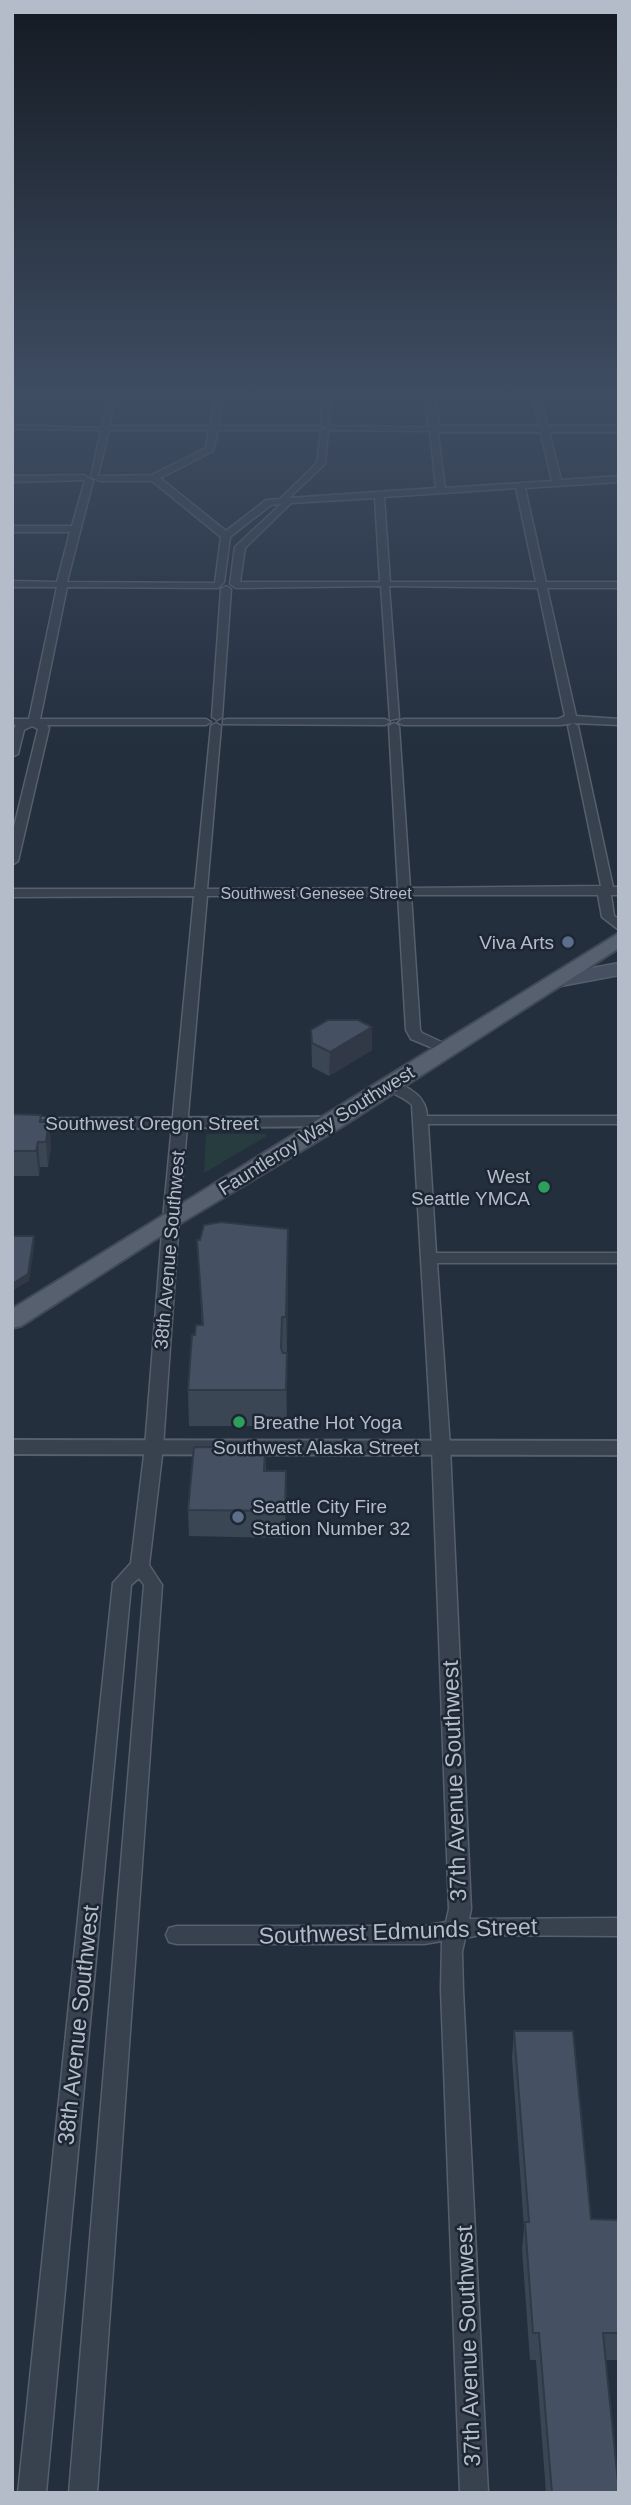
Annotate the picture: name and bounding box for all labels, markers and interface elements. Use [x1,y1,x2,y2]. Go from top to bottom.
street label: Southwest Genesee Street [220,885,412,902]
place label: Viva Arts [479,932,554,953]
marker: Viva Arts [560,934,576,950]
street label: Fauntleroy Way Southwest [215,1061,418,1199]
street label: Southwest Oregon Street [45,1113,259,1134]
street label: 38th Avenue Southwest [150,1149,189,1350]
place label: West Seattle YMCA [411,1166,531,1209]
marker: West Seattle YMCA [536,1179,552,1195]
place label: Breathe Hot Yoga [253,1412,402,1433]
marker: Breathe Hot Yoga [231,1414,247,1430]
street label: Southwest Alaska Street [213,1437,420,1458]
place label: Seattle City Fire Station Number 32 [252,1496,410,1539]
marker: Seattle City Fire Station Number 32 [230,1509,246,1525]
street label: 37th Avenue Southwest [437,1659,471,1902]
street label: 38th Avenue Southwest [52,1903,104,2146]
street label: Southwest Edmunds Street [258,1913,538,1949]
street label: 37th Avenue Southwest [451,2224,485,2467]

